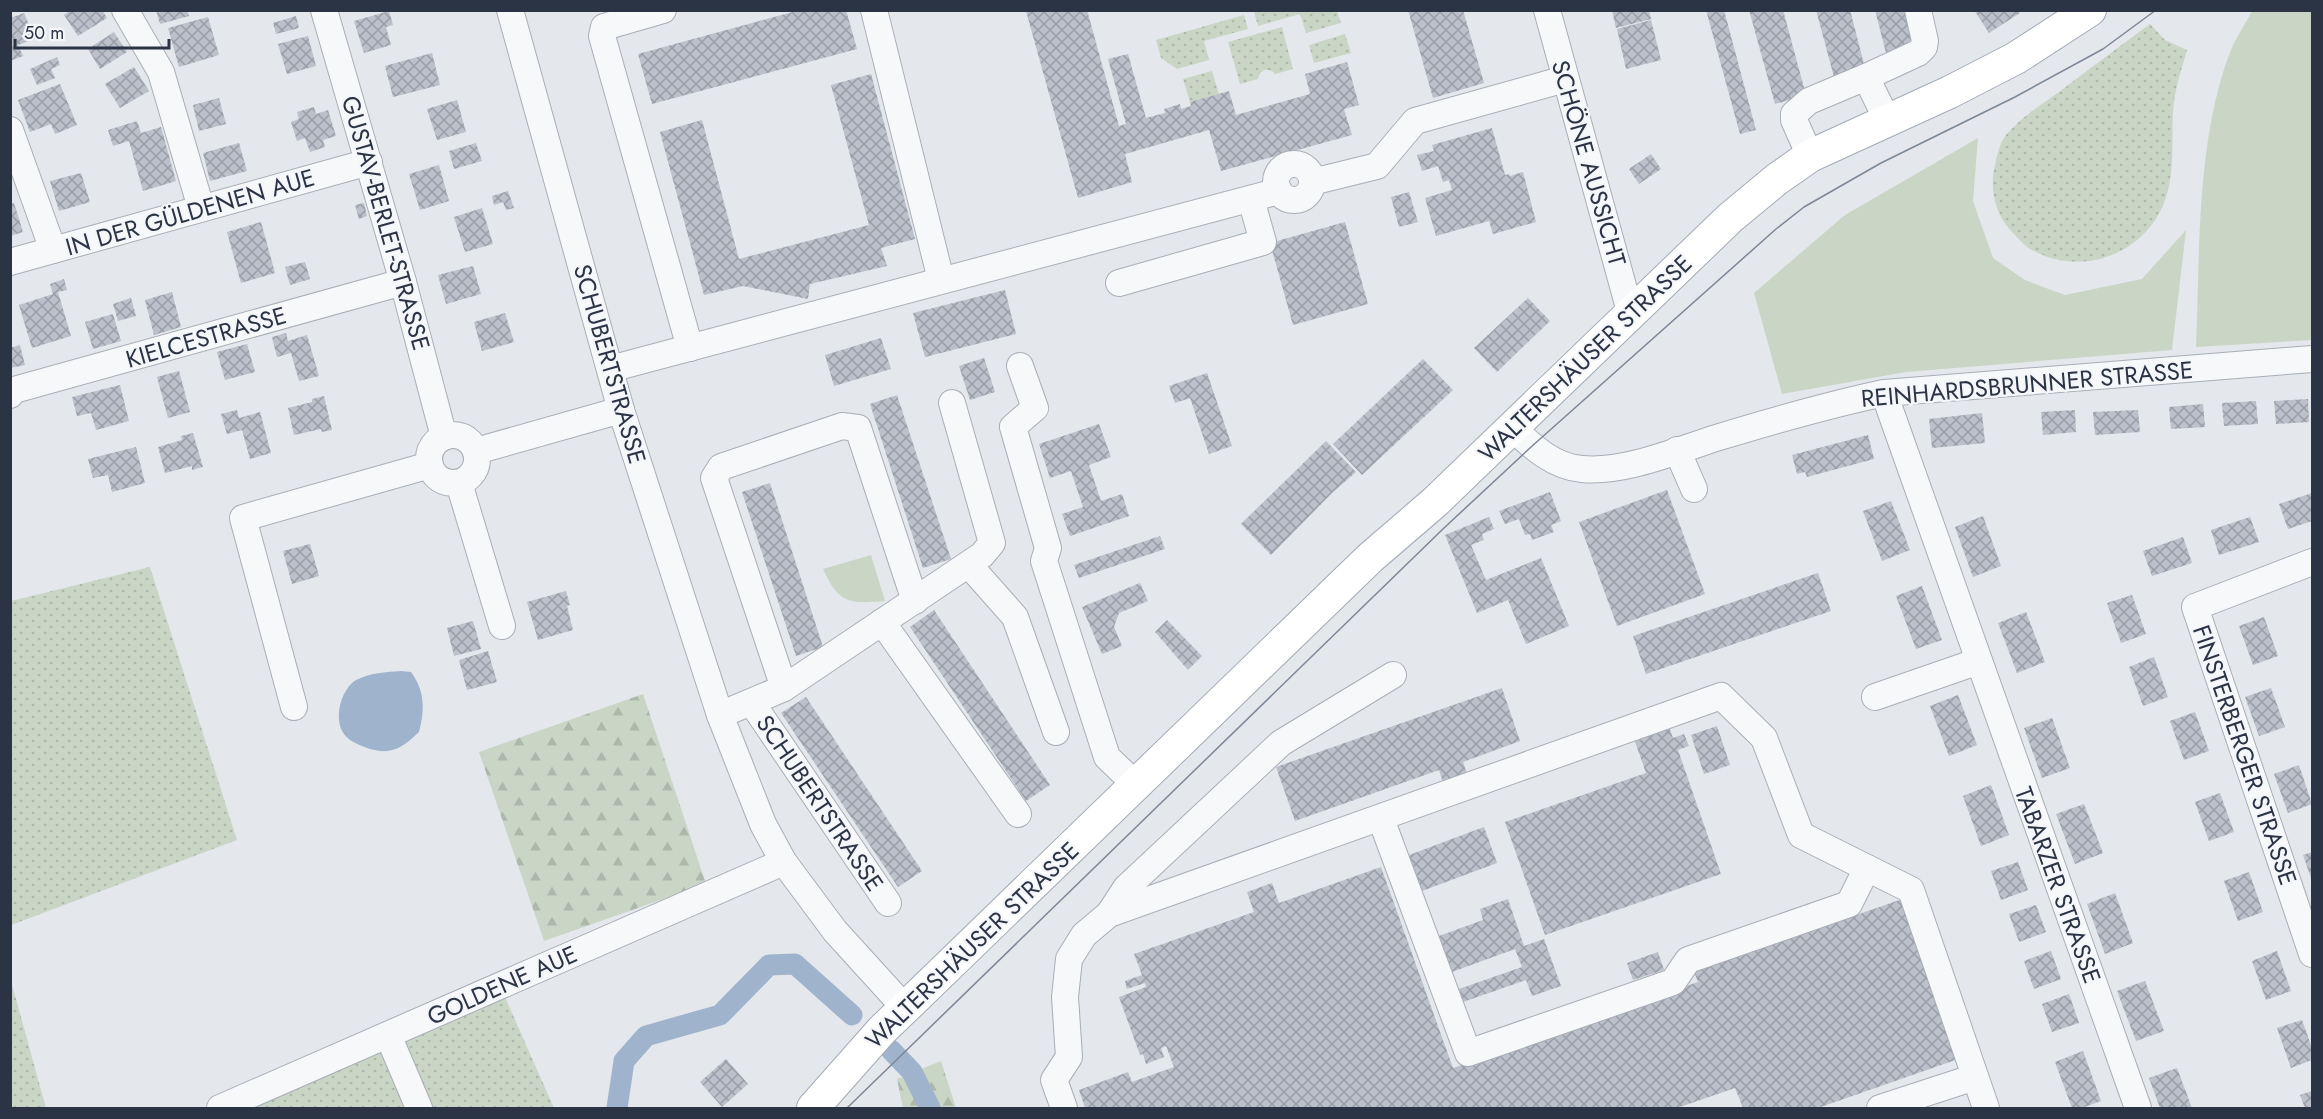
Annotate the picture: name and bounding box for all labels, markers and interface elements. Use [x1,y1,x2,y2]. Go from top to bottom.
scale bar [15,12,170,50]
text: 50 m [24,20,64,46]
street label: SCHÖNE AUSSICHT [1543,56,1635,270]
street label: GUSTAV-BERLET-STRASSE [333,92,439,354]
street label: IN DER GÜLDENEN AUE [61,160,319,264]
street label: WALTERSHÄUSER STRASSE [1470,246,1700,470]
street label: SCHUBERTSTRASSE [565,260,655,468]
street label: KIELCESTRASSE [122,297,290,377]
street label: REINHARDSBRUNNER STRASSE [1860,352,2194,416]
street label: FINSTERBERGER STRASSE [2184,620,2306,890]
street label: SCHUBERTSTRASSE [748,708,892,898]
street label: TABARZER STRASSE [2006,782,2110,988]
street label: WALTERSHÄUSER STRASSE [857,833,1087,1057]
street label: GOLDENE AUE [421,936,583,1034]

